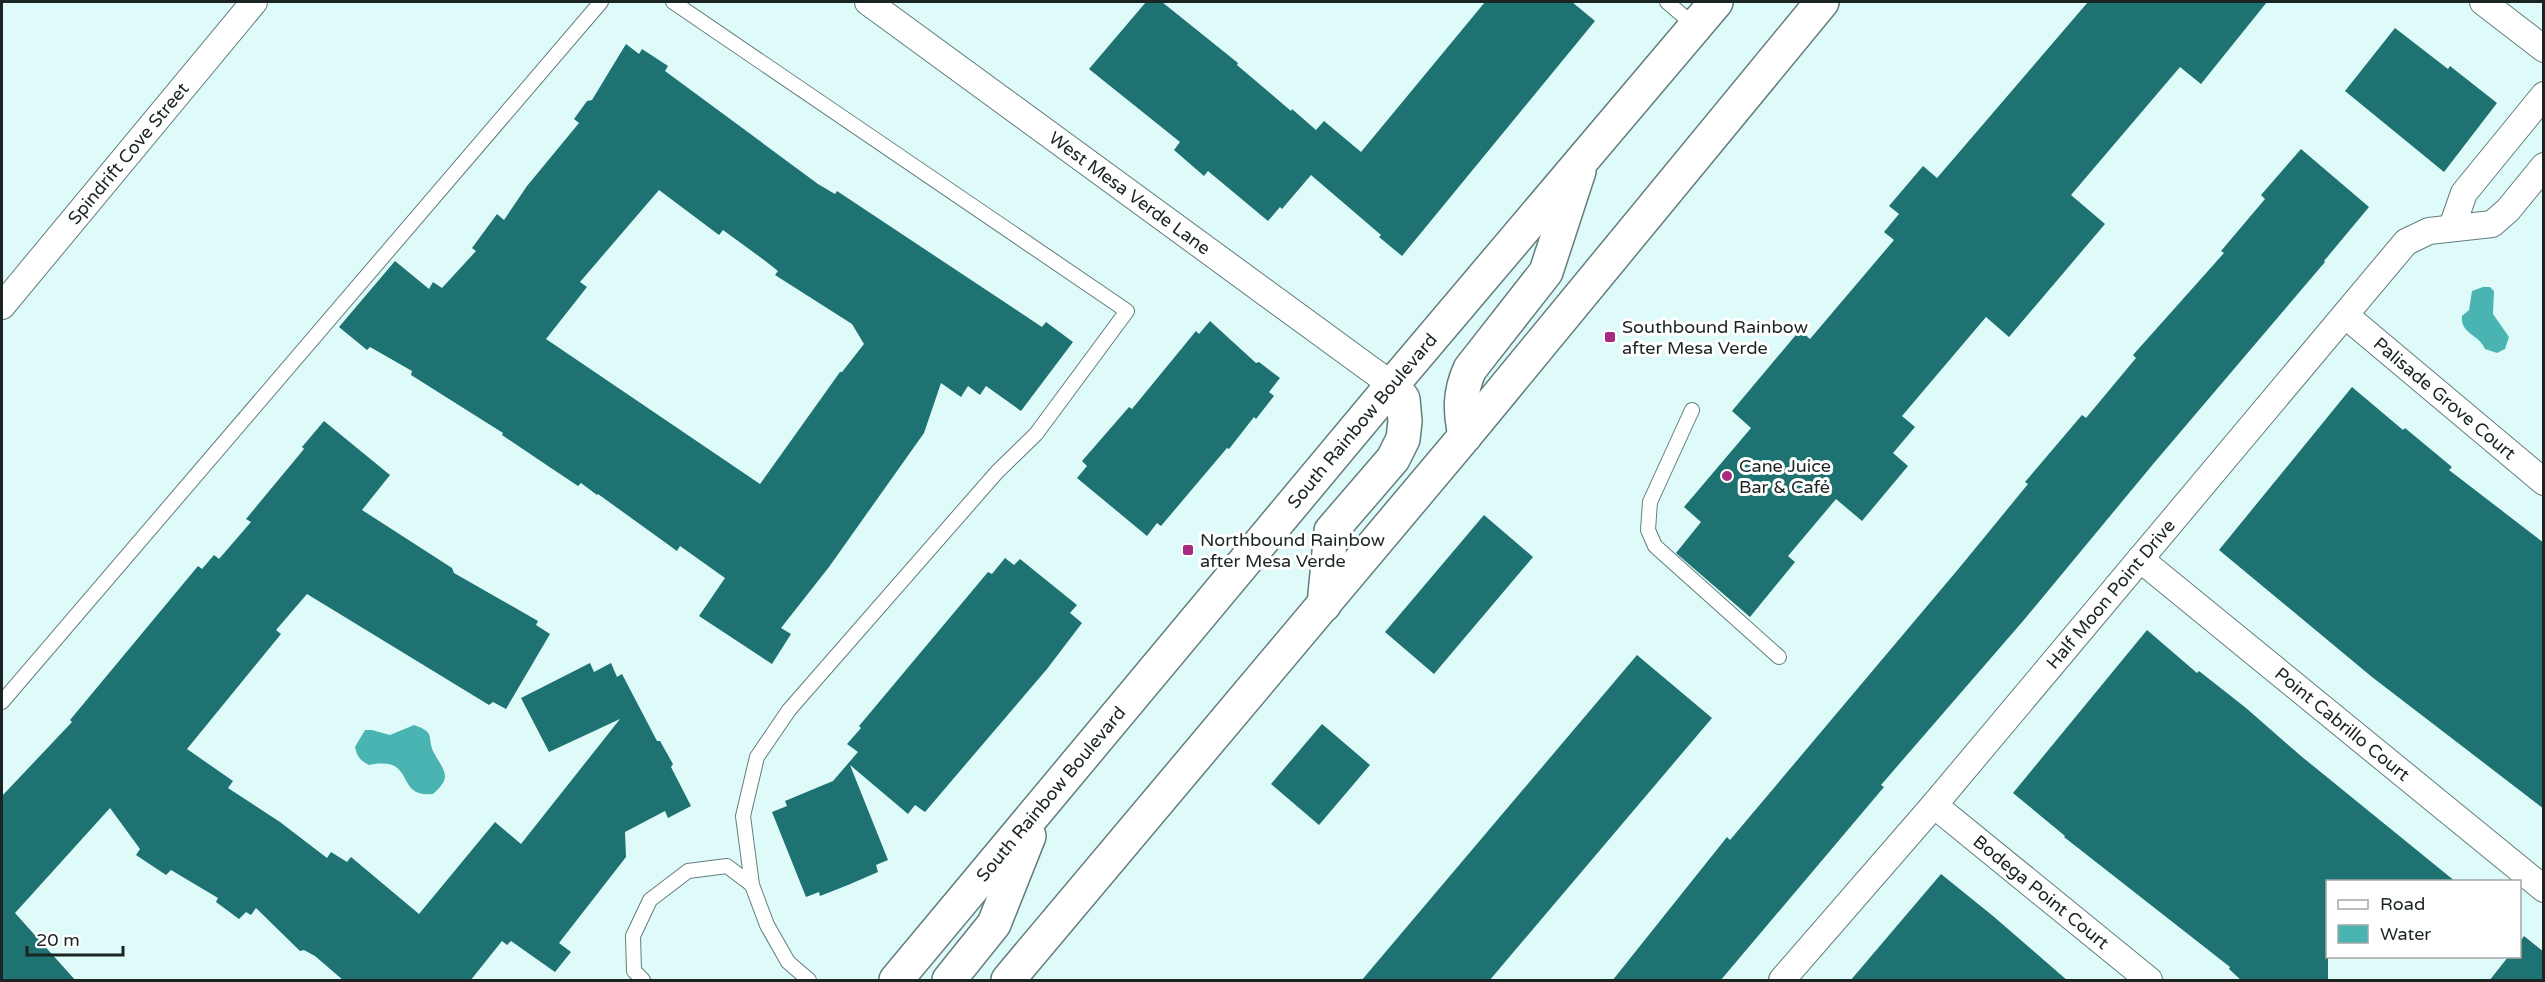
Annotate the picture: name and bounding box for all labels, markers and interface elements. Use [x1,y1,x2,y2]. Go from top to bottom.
street label: Spindrift Cove Street [63,78,194,229]
street label: West Mesa Verde Lane [1044,127,1215,260]
place label: Southbound Rainbow after Mesa Verde [1622,316,1808,359]
street label: South Rainbow Boulevard [1283,329,1442,513]
marker: Southbound Rainbow after Mesa Verde [1603,330,1617,344]
street label: Palisade Grove Court [2369,333,2520,465]
place label: Cane Juice Bar & Café [1739,455,1831,498]
marker: Cane Juice Bar & Café [1720,469,1734,483]
street label: Half Moon Point Drive [2042,515,2180,673]
place label: Northbound Rainbow after Mesa Verde [1200,529,1385,572]
marker: Northbound Rainbow after Mesa Verde [1181,543,1195,557]
street label: Point Cabrillo Court [2270,663,2414,786]
street label: South Rainbow Boulevard [972,702,1130,886]
street label: Bodega Point Court [1969,830,2113,954]
legend [2326,880,2521,958]
text: Road [2380,893,2425,915]
scale bar [27,919,123,957]
text: Water [2380,923,2431,945]
text: 20 m [36,929,80,951]

